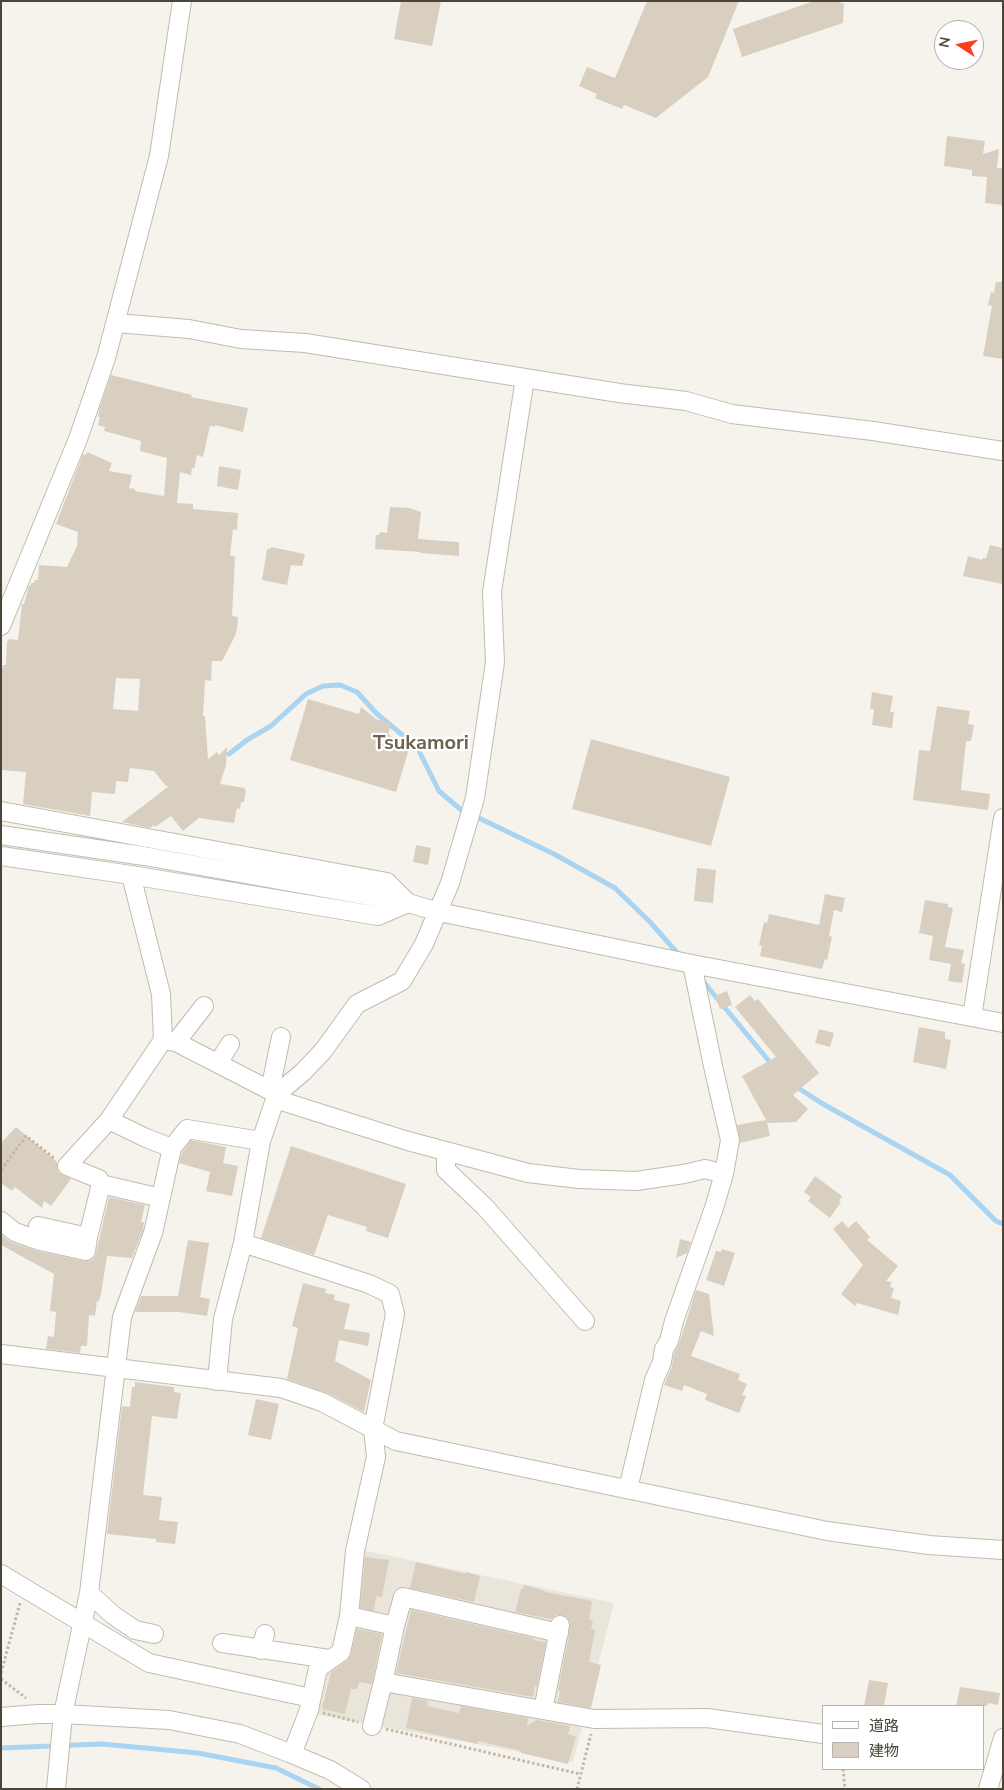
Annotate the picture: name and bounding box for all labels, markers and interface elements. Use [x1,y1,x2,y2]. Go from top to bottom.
north arrow [934,20,984,70]
text: N [934,35,955,49]
district label: Tsukamori [373,732,469,756]
legend [822,1705,984,1770]
text: 道路 [869,1716,899,1736]
text: 建物 [869,1741,899,1761]

